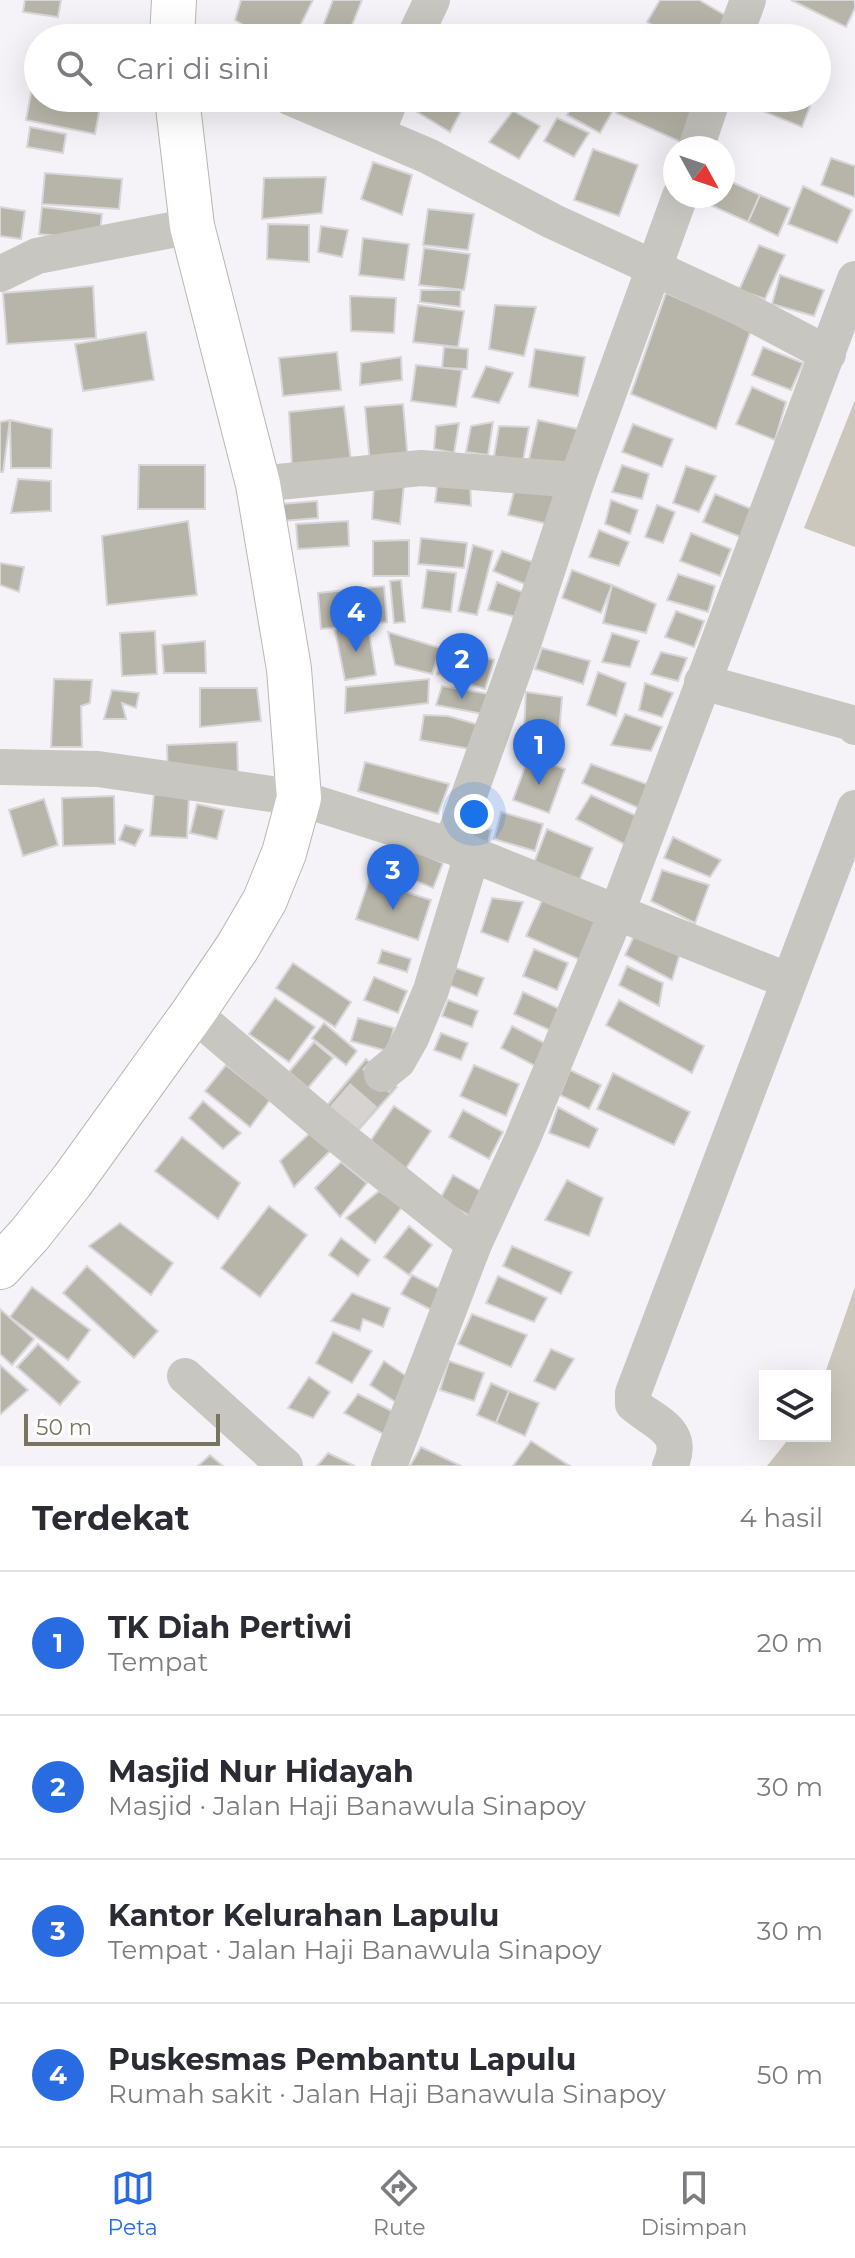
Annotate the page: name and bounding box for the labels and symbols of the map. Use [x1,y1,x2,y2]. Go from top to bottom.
north arrow [663,136,735,208]
pin: 4 [330,586,382,652]
pin: 2 [436,633,488,699]
pin: 1 [513,719,565,785]
your location [454,794,494,834]
pin: 3 [367,844,419,910]
scale bar [24,1410,220,1446]

